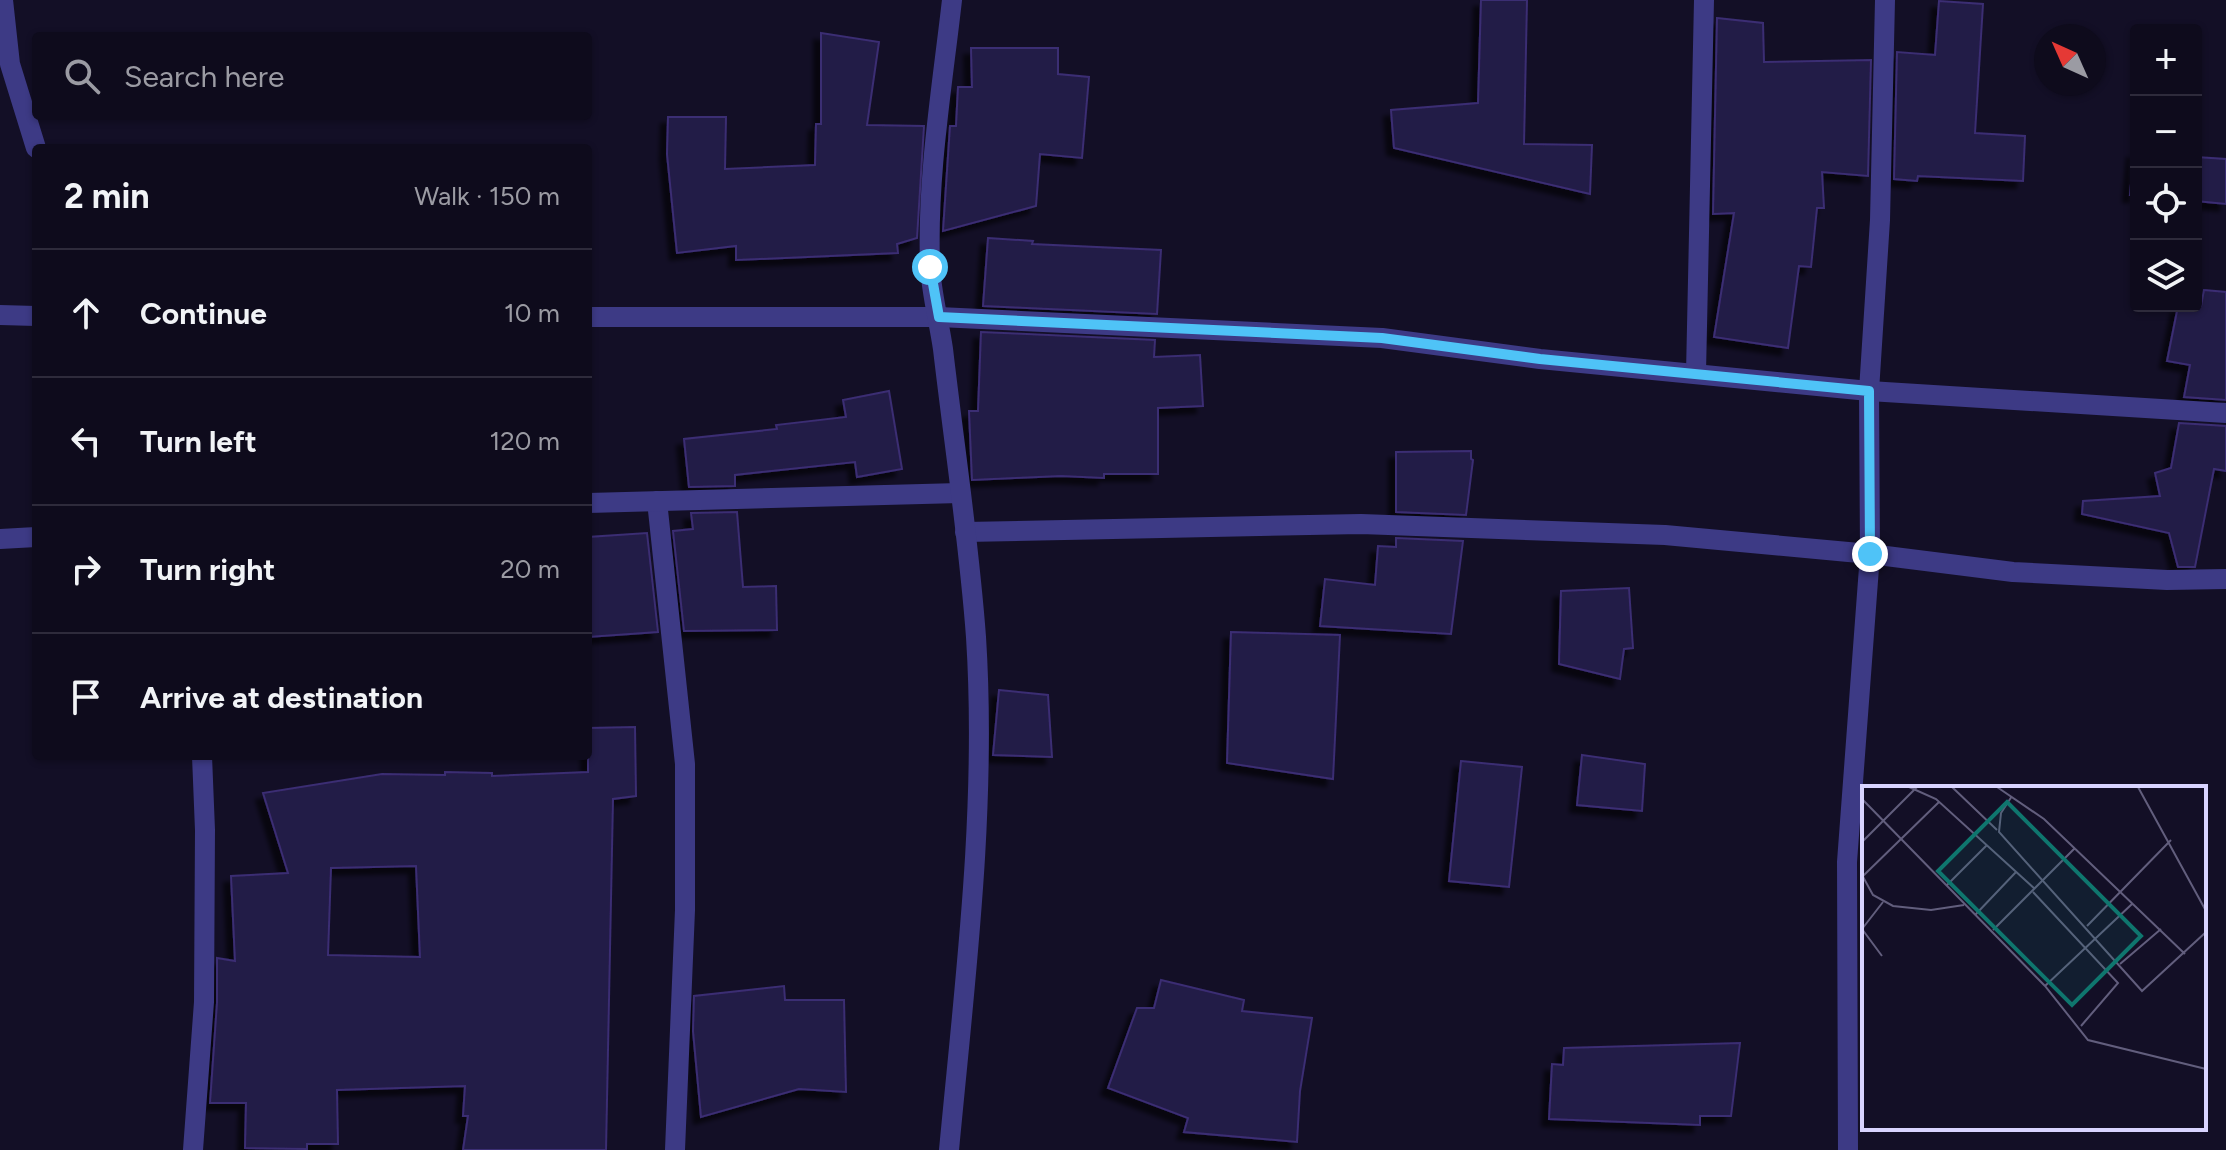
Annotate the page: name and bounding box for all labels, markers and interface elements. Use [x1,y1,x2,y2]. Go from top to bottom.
north arrow [2034,24,2106,96]
map controls [2130,24,2202,312]
button: + [2130,24,2202,96]
search box [32,32,592,120]
icon: search [60,54,104,98]
text: Search here [124,58,284,95]
button: − [2130,96,2202,168]
button: locate [2130,168,2202,240]
text: 2 min [64,176,150,217]
text: Walk · 150 m [414,180,560,212]
button: layers [2130,240,2202,312]
route start [912,249,948,285]
icon: ahead [64,291,108,335]
text: Continue [140,295,267,332]
text: 10 m [504,297,560,329]
icon: left [64,419,108,463]
text: Turn left [140,423,257,460]
text: 120 m [490,425,560,457]
route end [1852,536,1888,572]
icon: right [64,547,108,591]
text: Turn right [140,551,275,588]
text: 20 m [500,553,560,585]
icon: arrive [64,675,108,719]
text: Arrive at destination [140,679,423,716]
inset map [1862,786,2206,1130]

